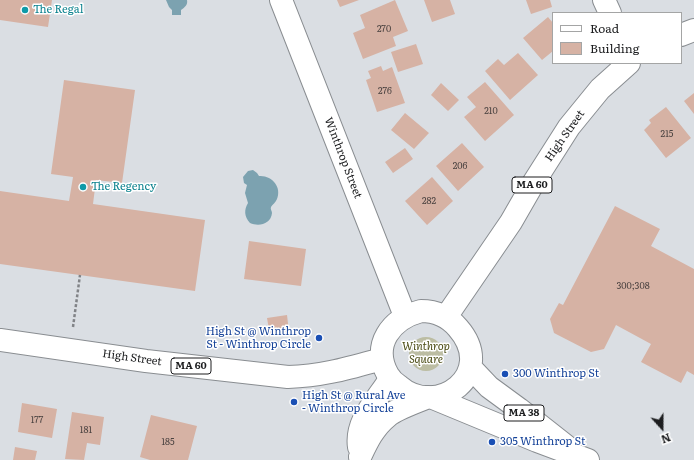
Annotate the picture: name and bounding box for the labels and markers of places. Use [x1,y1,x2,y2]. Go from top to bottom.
place label: The Regal [33,3,83,17]
marker: The Regal [20,5,30,15]
place label: The Regency [91,180,156,194]
marker: The Regency [78,182,88,192]
place label: High St @ Winthrop St - Winthrop Circle [206,325,311,351]
marker: High St @ Winthrop St - Winthrop Circle [314,333,324,343]
place label: 300 Winthrop St [513,367,599,381]
marker: 300 Winthrop St [500,369,510,379]
place label: High St @ Rural Ave - Winthrop Circle [302,389,406,415]
marker: High St @ Rural Ave - Winthrop Circle [289,397,299,407]
place label: 305 Winthrop St [500,435,585,449]
marker: 305 Winthrop St [487,437,497,447]

